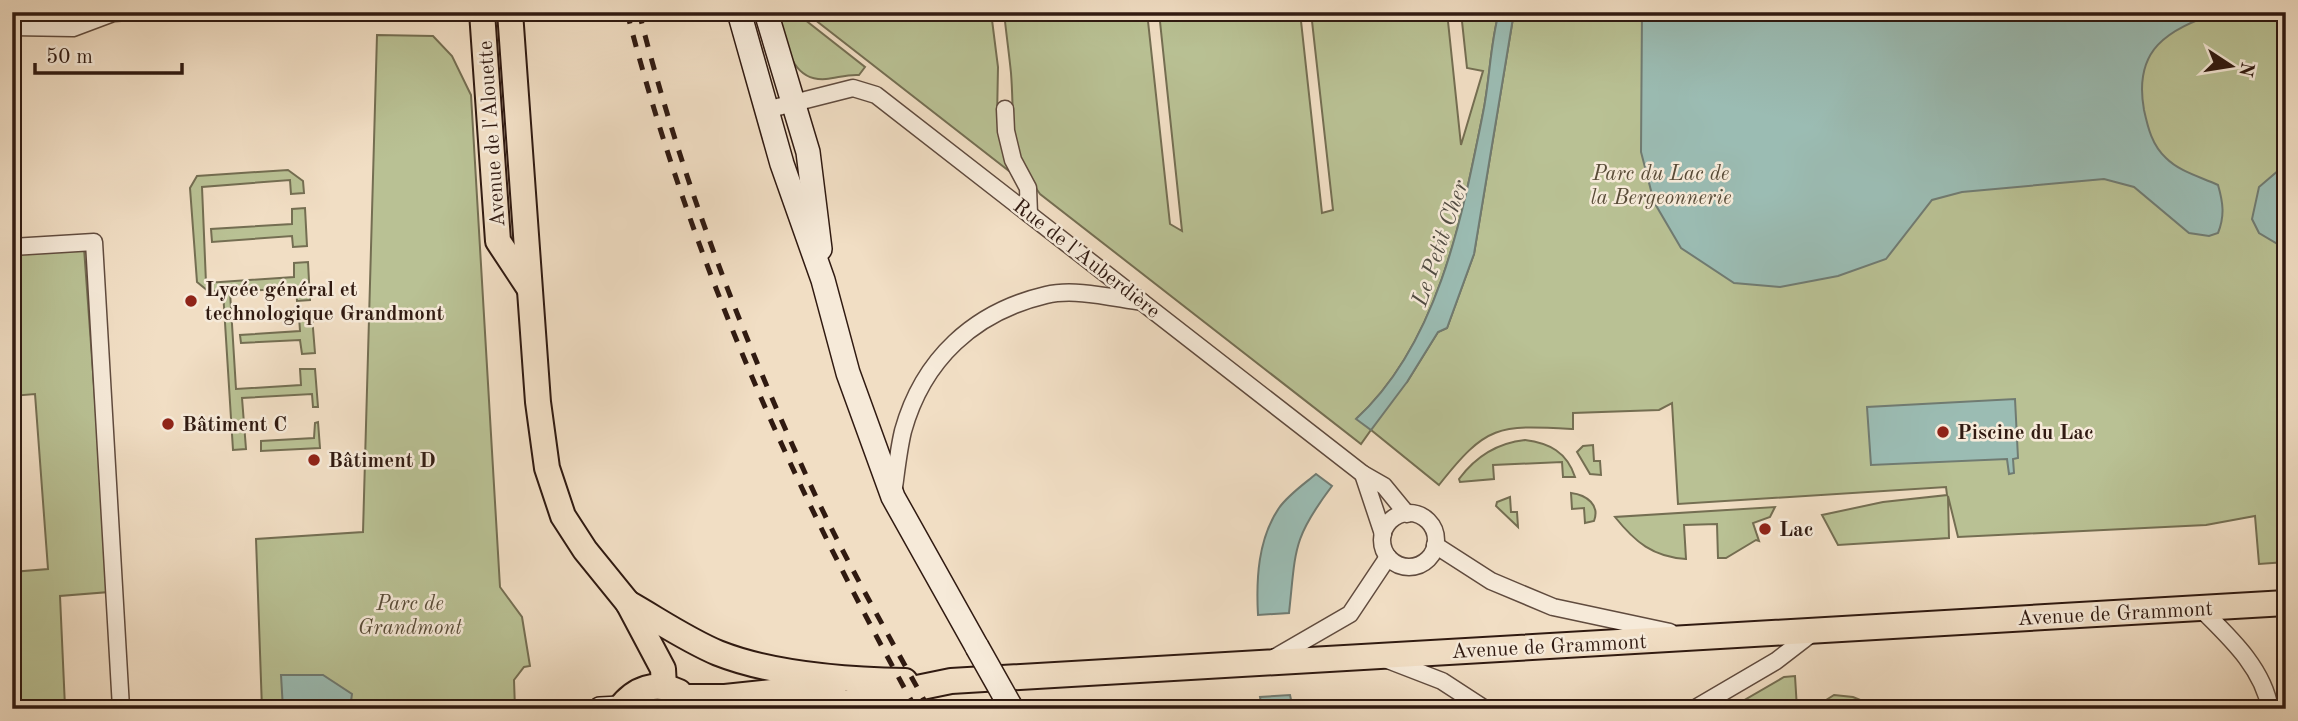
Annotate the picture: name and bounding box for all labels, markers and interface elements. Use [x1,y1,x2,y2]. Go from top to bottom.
scale bar [35,32,182,76]
north arrow [2196,32,2266,102]
street label: Avenue de l'Alouette [475,40,509,228]
text: 50 m [46,47,93,68]
text: N [2234,60,2256,79]
park label: Parc du Lac de la Bergeonnerie [1590,164,1732,209]
water label: Le Petit Cher [1408,177,1473,310]
street label: Rue de l'Auberdière [1009,196,1163,323]
place label: Lycée général et technologique Grandmont [205,280,445,325]
marker: Lycée général et technologique Grandmont [183,293,199,309]
place label: Bâtiment C [182,415,287,436]
marker: Bâtiment C [160,416,176,432]
place label: Piscine du Lac [1957,423,2094,444]
marker: Piscine du Lac [1935,424,1951,440]
place label: Bâtiment D [328,451,436,472]
marker: Bâtiment D [306,452,322,468]
place label: Lac [1779,520,1814,541]
marker: Lac [1757,521,1773,537]
park label: Parc de Grandmont [358,594,462,639]
street label: Avenue de Grammont [2017,599,2213,630]
street label: Avenue de Grammont [1451,632,1647,663]

